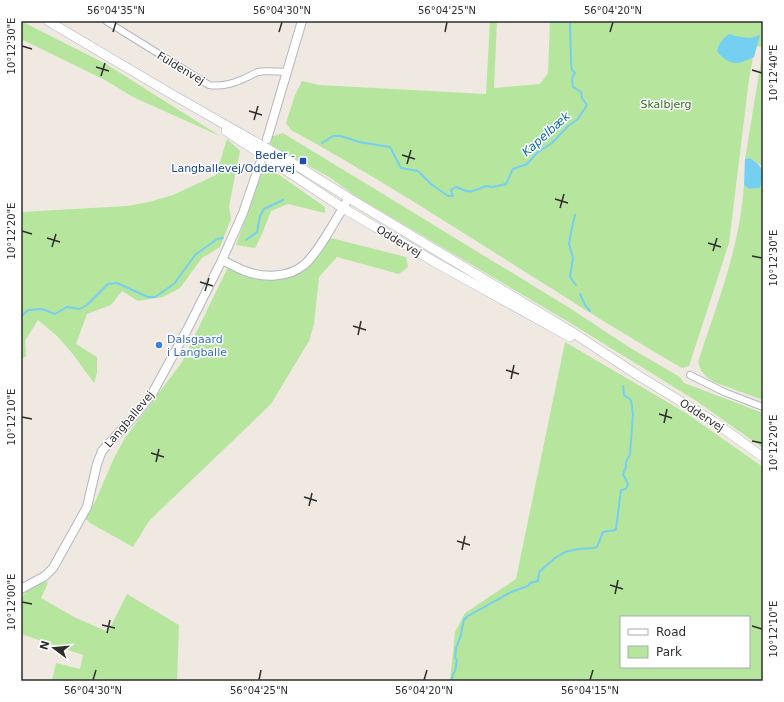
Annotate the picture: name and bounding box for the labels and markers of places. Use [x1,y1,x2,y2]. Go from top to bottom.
place label: Beder - Langballevej/Oddervej [171,149,295,175]
marker: Beder - Langballevej/Oddervej [298,156,308,166]
place label: Dalsgaard i Langballe [167,333,227,359]
marker: Dalsgaard i Langballe [154,340,164,350]

